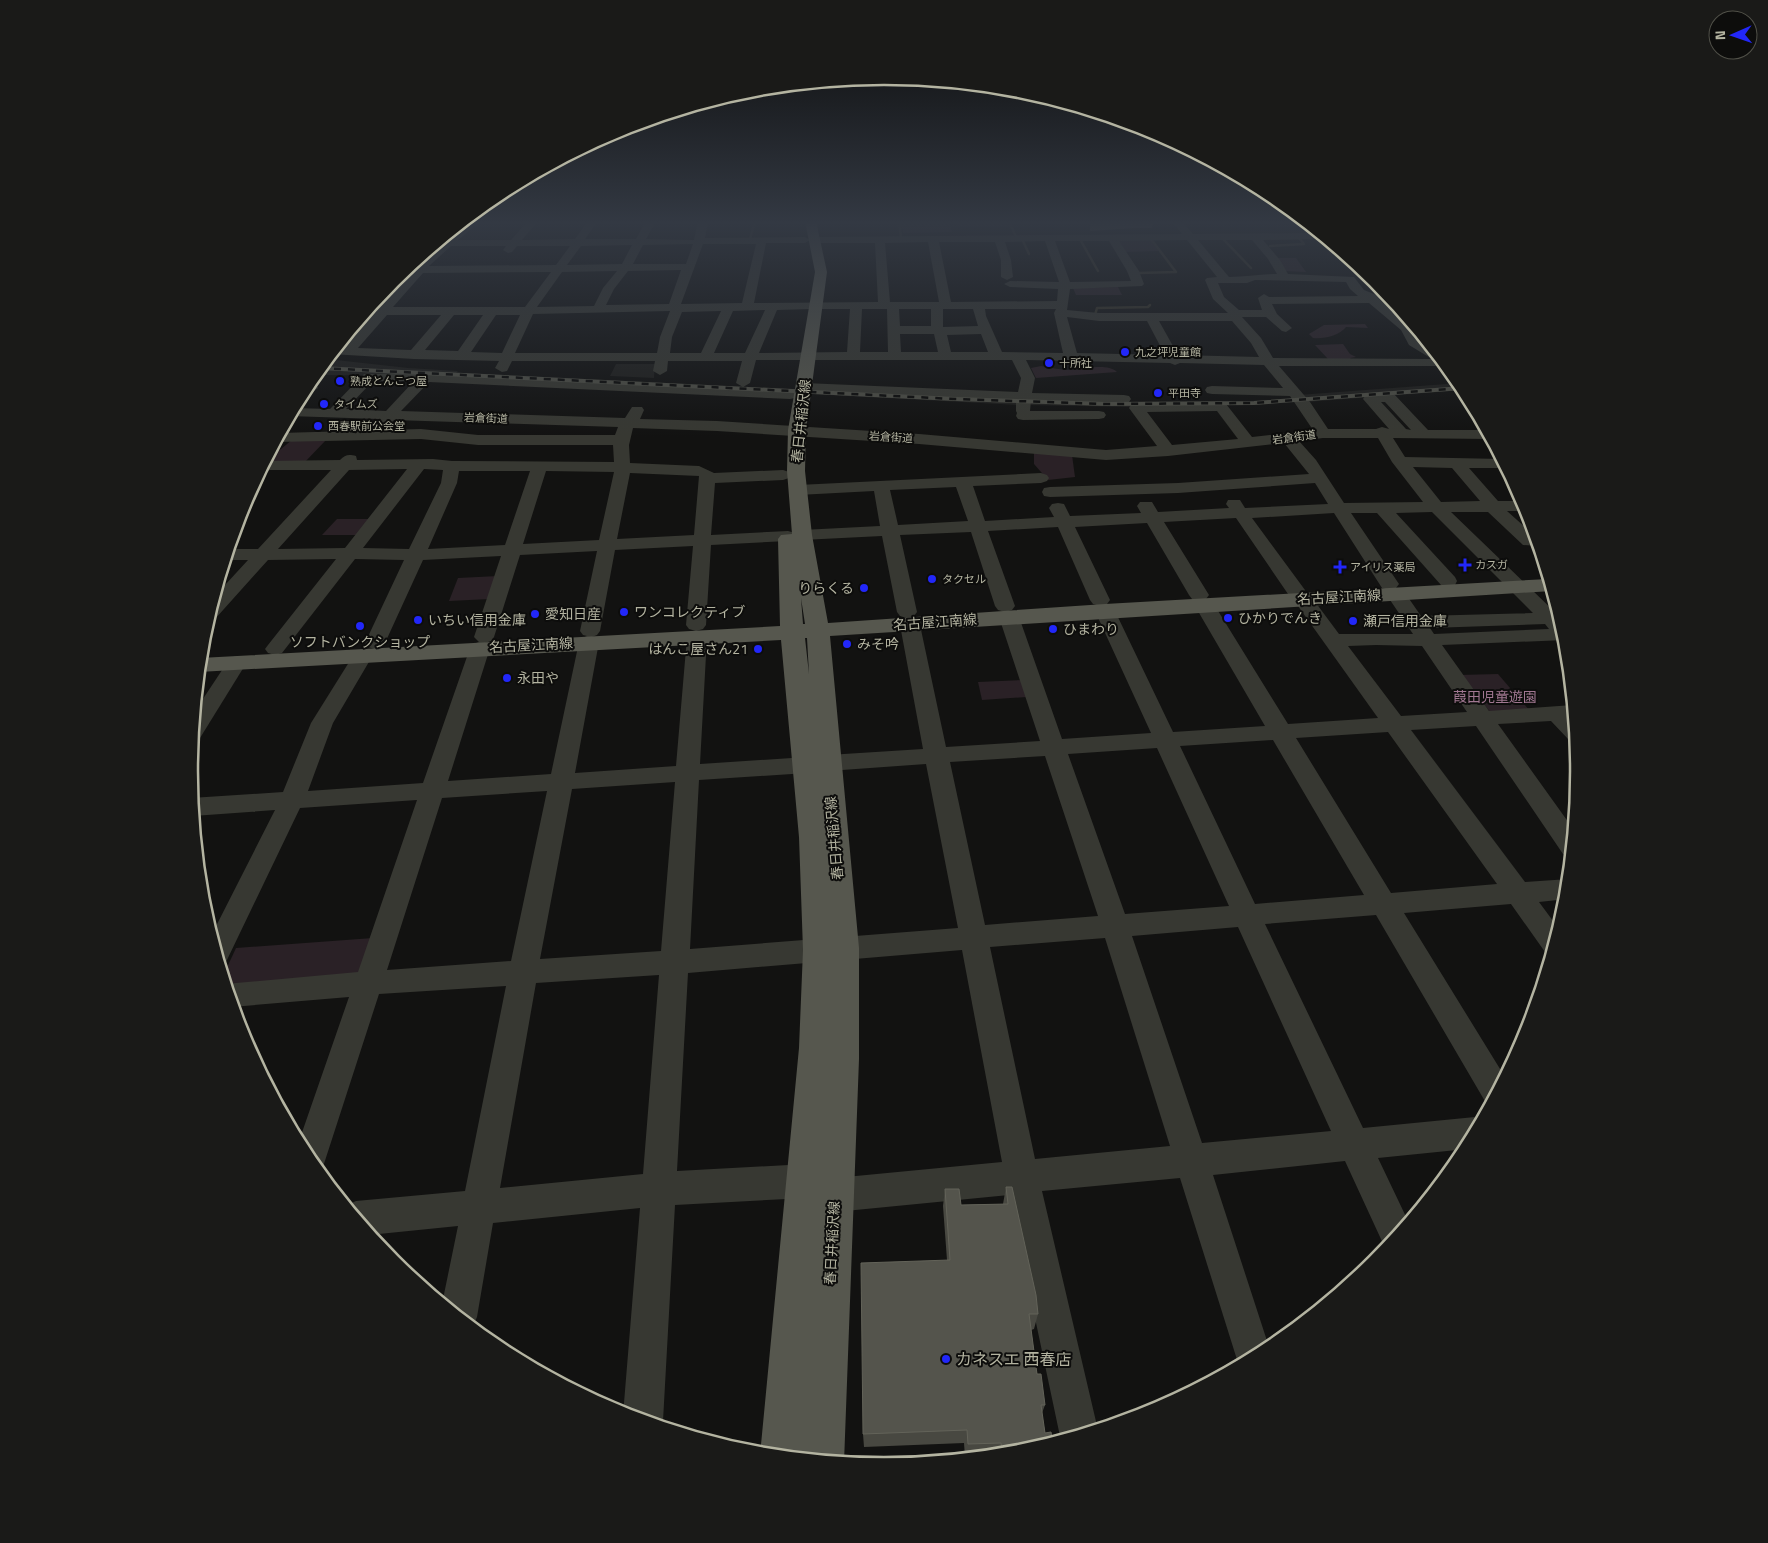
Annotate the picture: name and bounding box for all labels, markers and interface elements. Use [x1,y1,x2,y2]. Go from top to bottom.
north arrow [1708,10,1758,60]
text: N [1709,30,1730,41]
place label: 九之坪児童館 [1135,344,1201,360]
marker: 九之坪児童館 [1119,346,1131,358]
place label: 十所社 [1059,355,1092,371]
marker: 十所社 [1043,357,1055,369]
place label: 熟成とんこつ屋 [350,373,427,389]
marker: 熟成とんこつ屋 [334,375,346,387]
street label: 春日井稲沢線 [786,378,815,464]
place label: 平田寺 [1168,385,1201,401]
marker: 平田寺 [1152,387,1164,399]
place label: タイムズ [334,396,378,412]
marker: タイムズ [318,398,330,410]
street label: 岩倉街道 [464,409,508,427]
place label: 西春駅前公会堂 [328,418,405,434]
marker: 西春駅前公会堂 [312,420,324,432]
street label: 岩倉街道 [1271,426,1317,448]
street label: 岩倉街道 [868,427,914,447]
place label: カスガ [1475,557,1508,573]
place label: アイリス薬局 [1350,559,1415,575]
marker: カスガ [1459,559,1471,571]
marker: アイリス薬局 [1334,561,1346,573]
place label: タクセル [942,571,986,587]
marker: タクセル [926,573,938,585]
place label: りらくる [798,577,854,598]
marker: りらくる [858,582,870,594]
street label: 名古屋江南線 [1296,584,1381,609]
place label: ワンコレクティブ [634,601,745,622]
place label: 愛知日産 [545,603,601,624]
marker: ワンコレクティブ [618,606,630,618]
place label: ひかりでんき [1238,607,1322,628]
marker: 愛知日産 [529,608,541,620]
street label: 名古屋江南線 [892,608,978,635]
place label: いちい信用金庫 [428,609,526,630]
place label: 瀬戸信用金庫 [1363,610,1447,631]
marker: ひかりでんき [1222,612,1234,624]
marker: いちい信用金庫 [412,614,424,626]
marker: 瀬戸信用金庫 [1347,615,1359,627]
place label: ひまわり [1063,618,1119,639]
marker: ソフトバンクショップ [354,620,366,632]
marker: ひまわり [1047,623,1059,635]
place label: ソフトバンクショップ [290,631,430,652]
street label: 名古屋江南線 [488,632,573,657]
place label: みそ吟 [857,633,899,654]
place label: はんこ屋さん21 [648,638,748,659]
marker: みそ吟 [841,638,853,650]
marker: はんこ屋さん21 [752,643,764,655]
place label: 永田や [517,667,559,688]
marker: 永田や [501,672,513,684]
park label: 葭田児童遊園 [1453,686,1537,707]
street label: 春日井稲沢線 [819,795,848,881]
street label: 春日井稲沢線 [819,1200,844,1285]
place label: カネスエ 西春店 [956,1347,1072,1371]
marker: カネスエ 西春店 [940,1353,952,1365]

